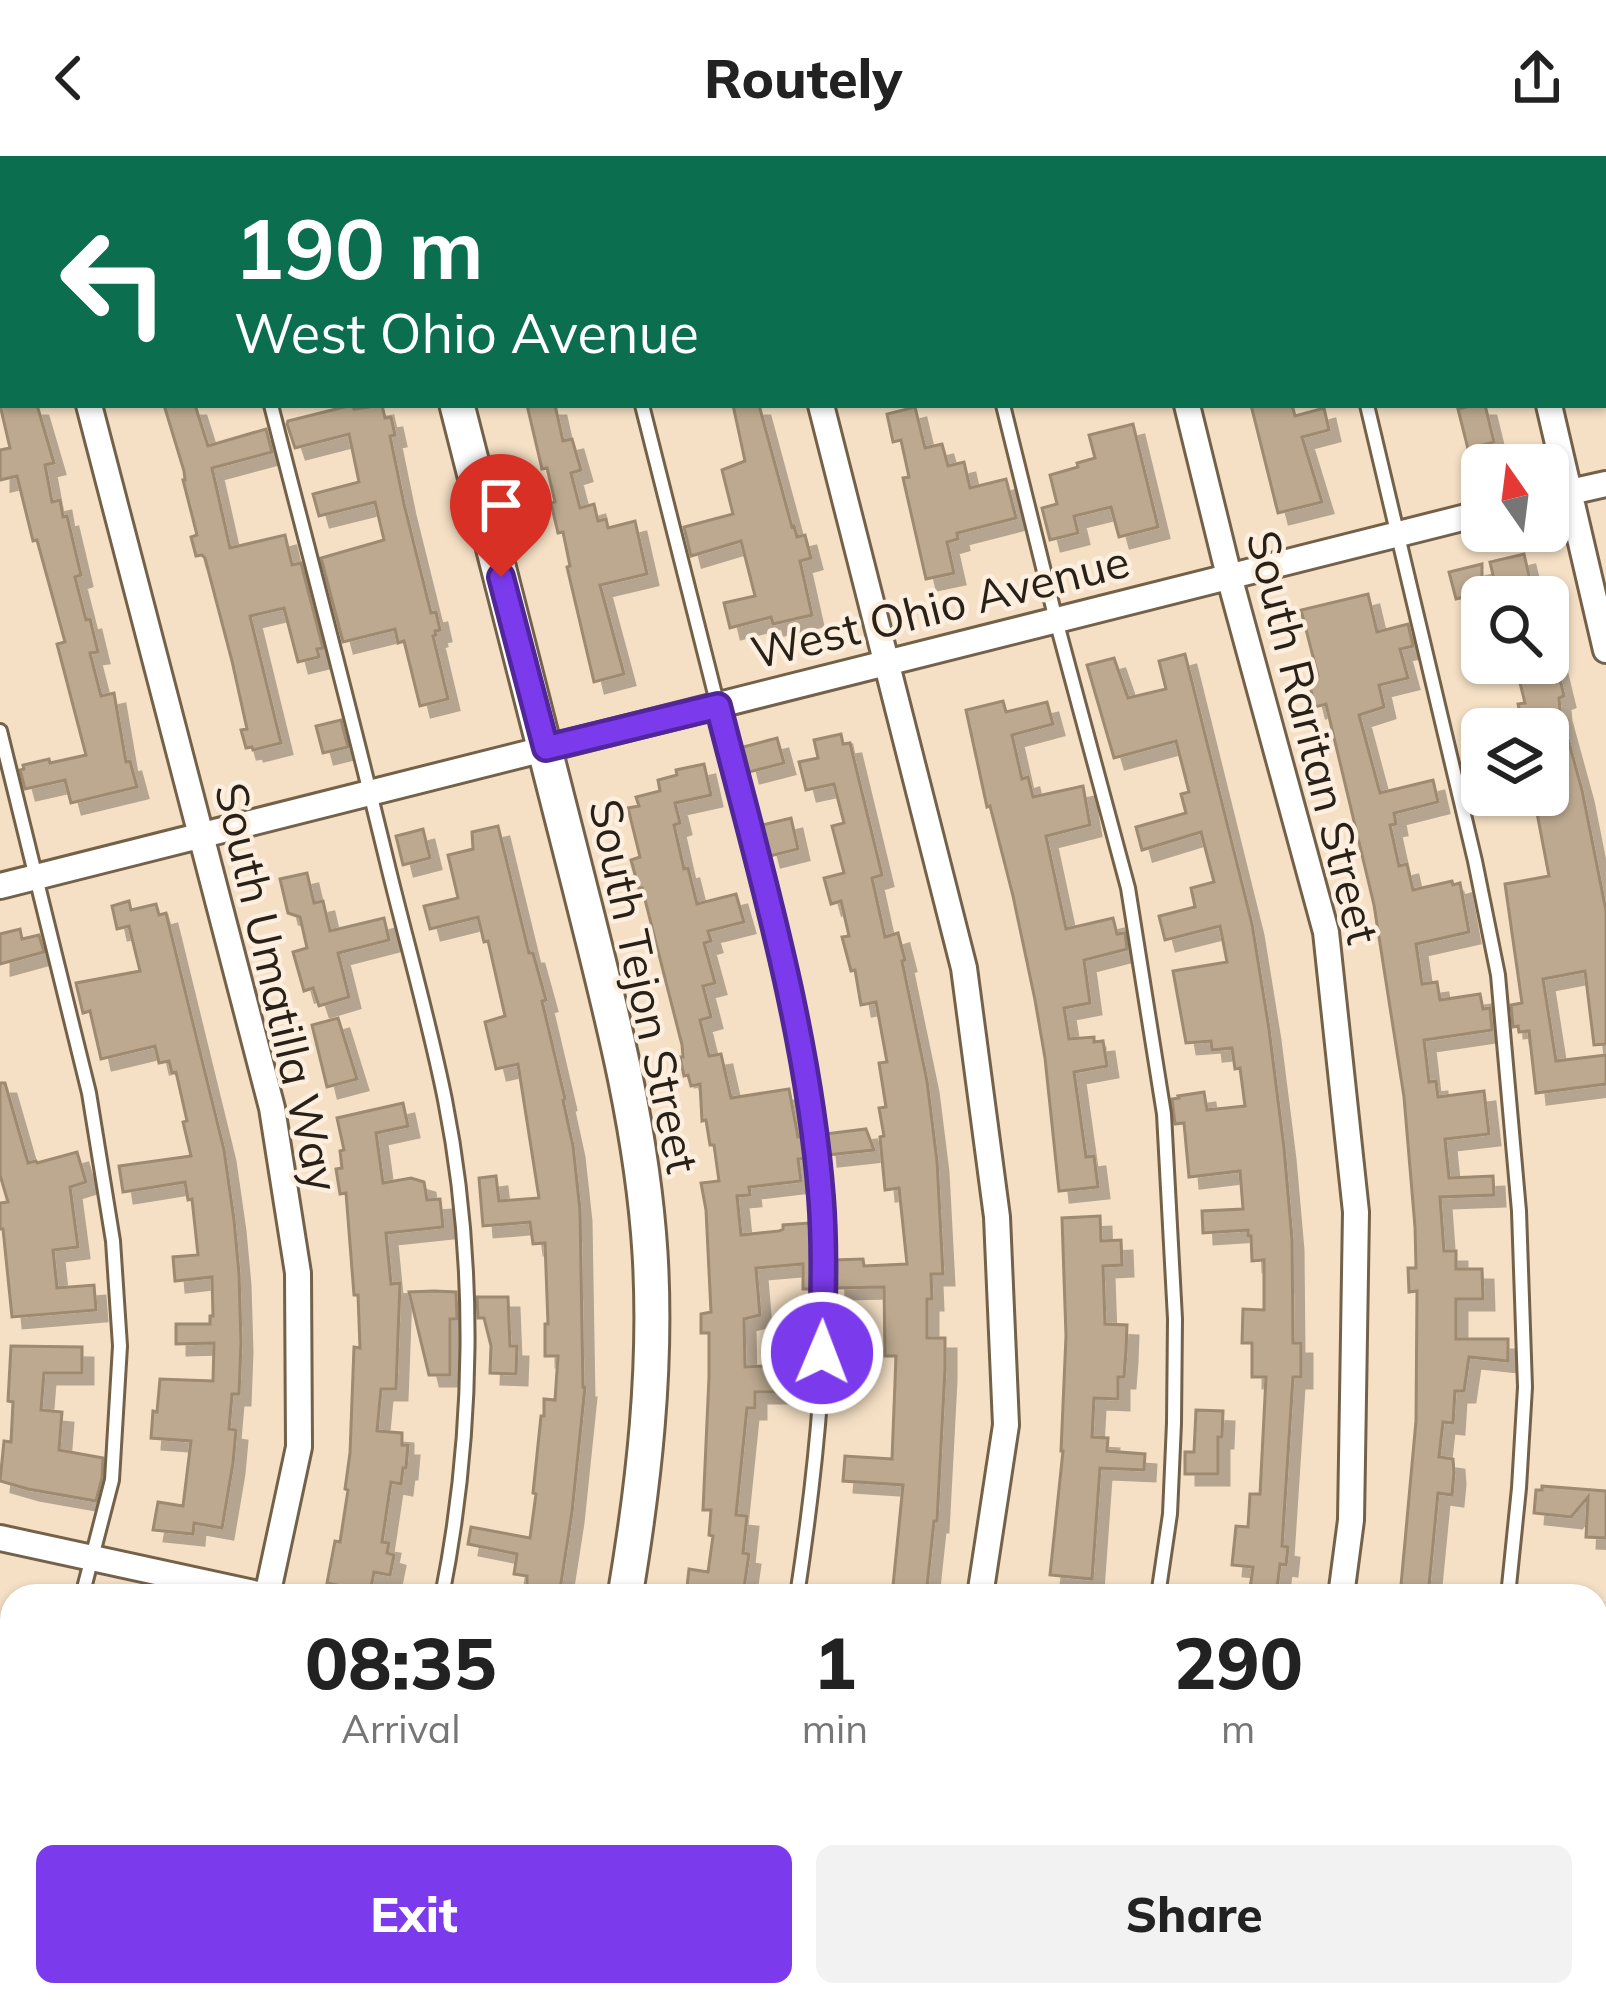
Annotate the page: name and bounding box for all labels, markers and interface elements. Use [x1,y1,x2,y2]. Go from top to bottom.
text: Routely [704,44,902,112]
icon: back [36,45,102,111]
icon: share [1504,45,1570,111]
text: 190 m [234,195,484,300]
icon: left [36,204,192,360]
text: West Ohio Avenue [234,299,699,367]
north arrow [1461,444,1569,552]
map controls [1461,444,1569,816]
pin [450,454,552,577]
icon: arrive [468,472,534,538]
street label: South Raritan Street [1236,525,1392,949]
street label: West Ohio Avenue [745,532,1135,680]
button: search [1461,576,1569,684]
button: layers [1461,708,1569,816]
street label: South Umatilla Way [204,777,352,1197]
street label: South Tejon Street [578,794,712,1178]
position arrow [759,1290,885,1416]
text: 08:35 [305,1617,497,1707]
text: 1 [813,1617,857,1707]
text: 290 [1173,1617,1303,1707]
text: Arrival [341,1704,461,1753]
text: min [802,1704,868,1753]
text: m [1221,1704,1255,1753]
button: Exit [36,1845,792,1983]
button: Share [816,1845,1572,1983]

